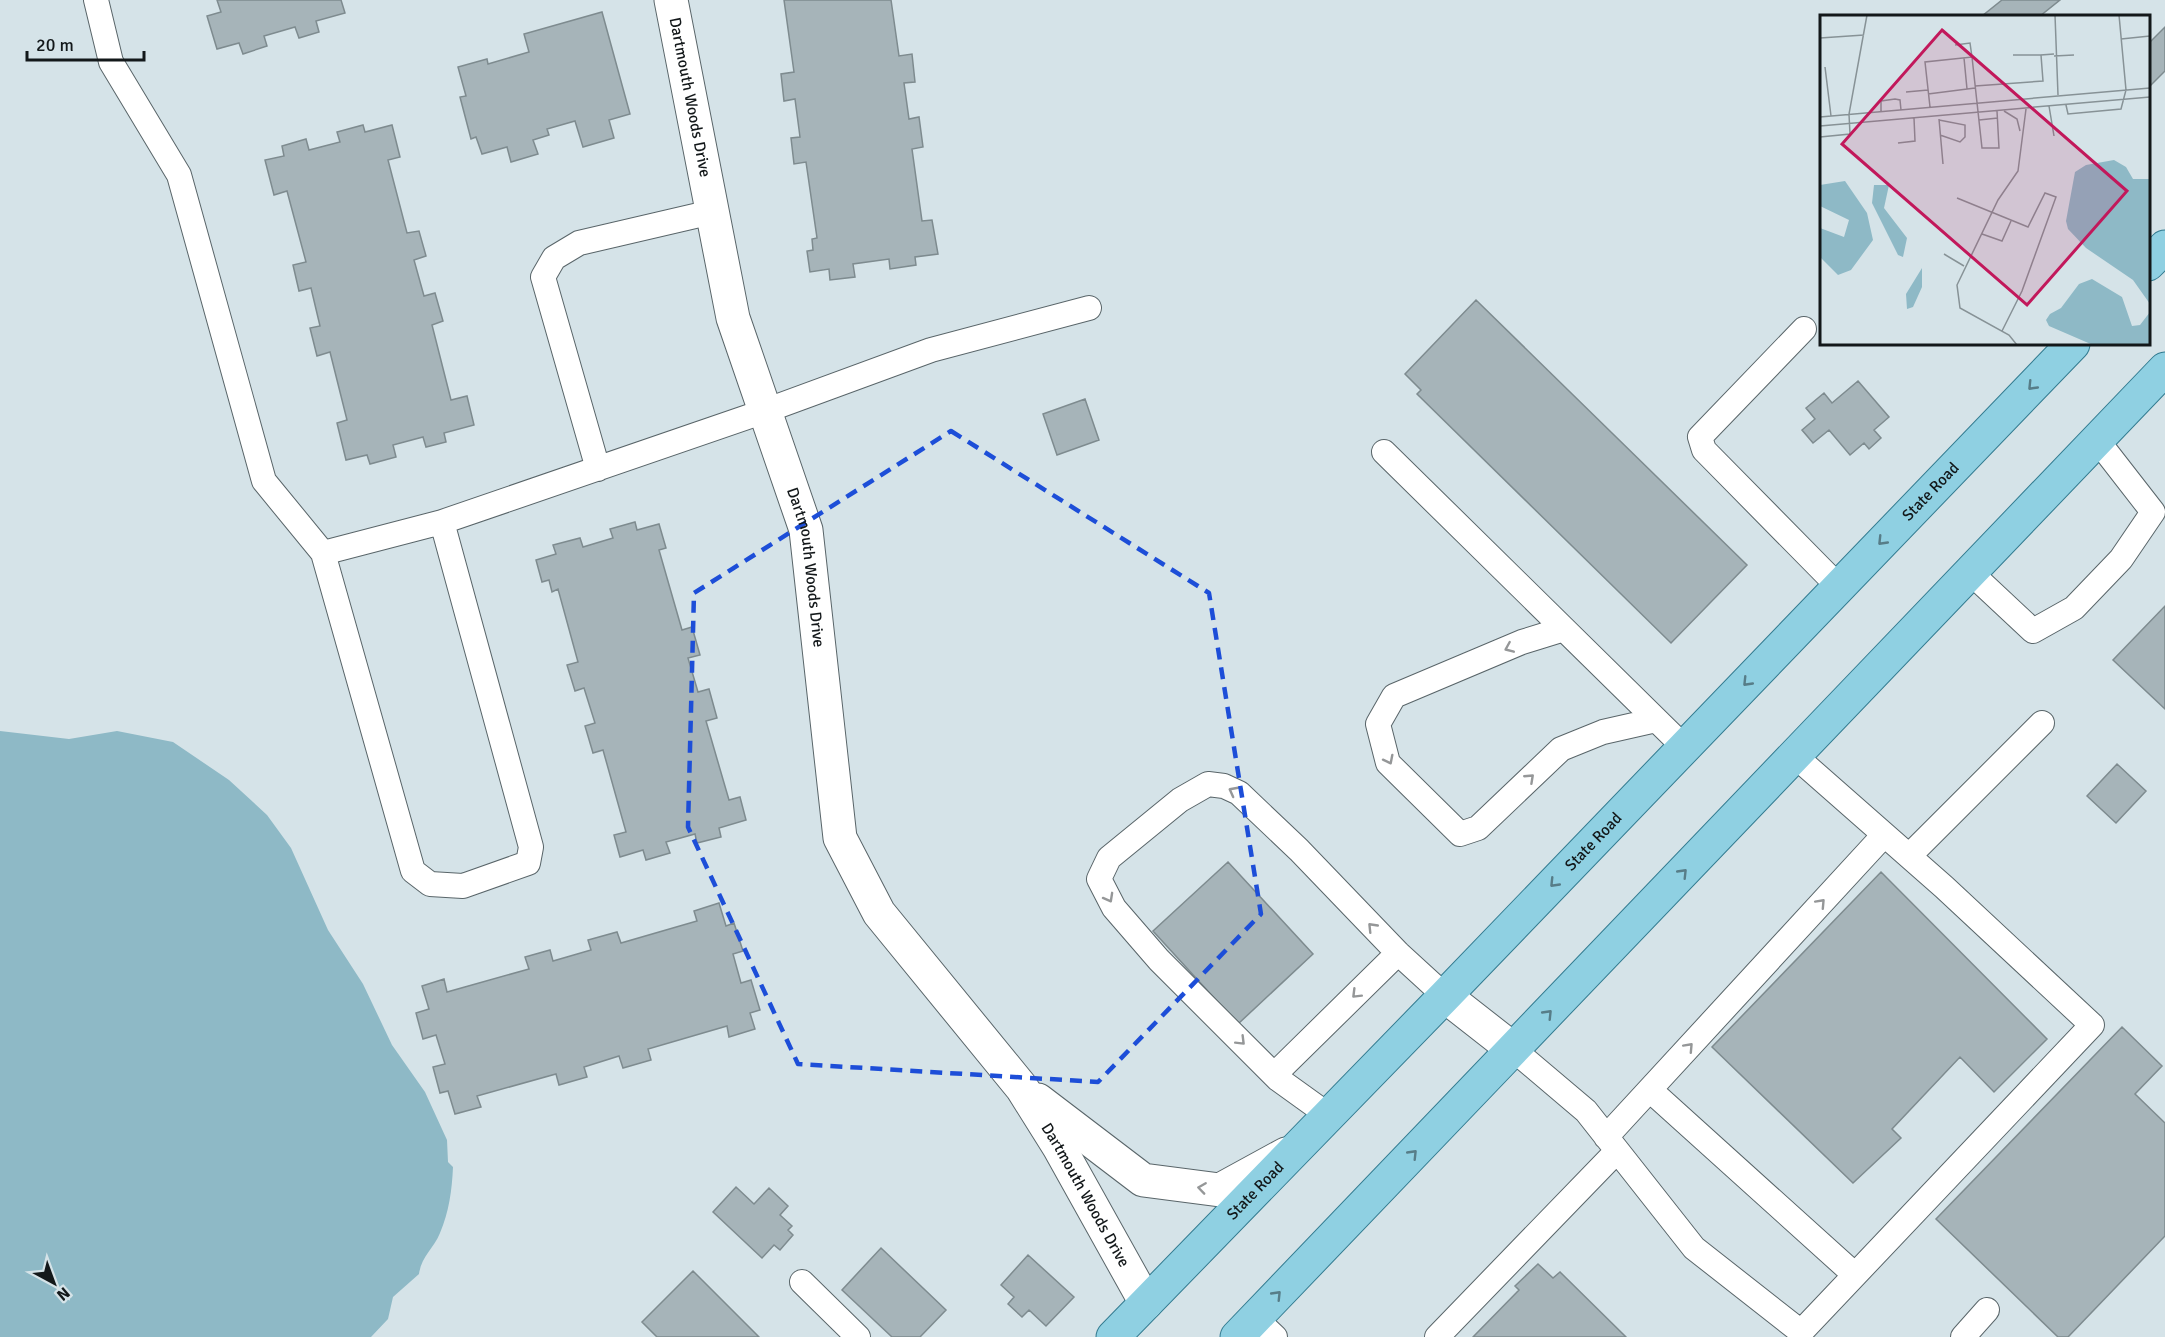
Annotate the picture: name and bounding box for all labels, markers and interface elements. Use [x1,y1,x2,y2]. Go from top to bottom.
inset map [1820,15,2150,345]
street label: Dartmouth Woods Drive [665,16,715,179]
scale bar [27,24,144,62]
text: 20 m [36,34,74,56]
one-way arrow [2028,379,2039,389]
street label: State Road [1898,458,1963,525]
street label: Dartmouth Woods Drive [782,485,829,648]
one-way arrow [1879,534,1890,545]
one-way arrow [1504,641,1515,653]
one-way arrow [1743,675,1754,685]
one-way arrow [1382,753,1394,764]
one-way arrow [1524,774,1534,785]
one-way arrow [1229,787,1239,798]
street label: State Road [1561,808,1626,875]
one-way arrow [1676,870,1687,880]
one-way arrow [1550,876,1561,887]
one-way arrow [1102,892,1113,902]
one-way arrow [1814,899,1825,910]
one-way arrow [1369,923,1380,934]
one-way arrow [1352,988,1363,998]
one-way arrow [1541,1010,1552,1020]
one-way arrow [1234,1034,1244,1045]
one-way arrow [1682,1043,1693,1054]
street label: Dartmouth Woods Drive [1036,1119,1134,1271]
one-way arrow [1405,1151,1416,1162]
street label: State Road [1222,1157,1288,1224]
one-way arrow [1198,1182,1207,1194]
north arrow [24,1253,84,1313]
text: N [52,1282,74,1305]
one-way arrow [1270,1291,1281,1302]

